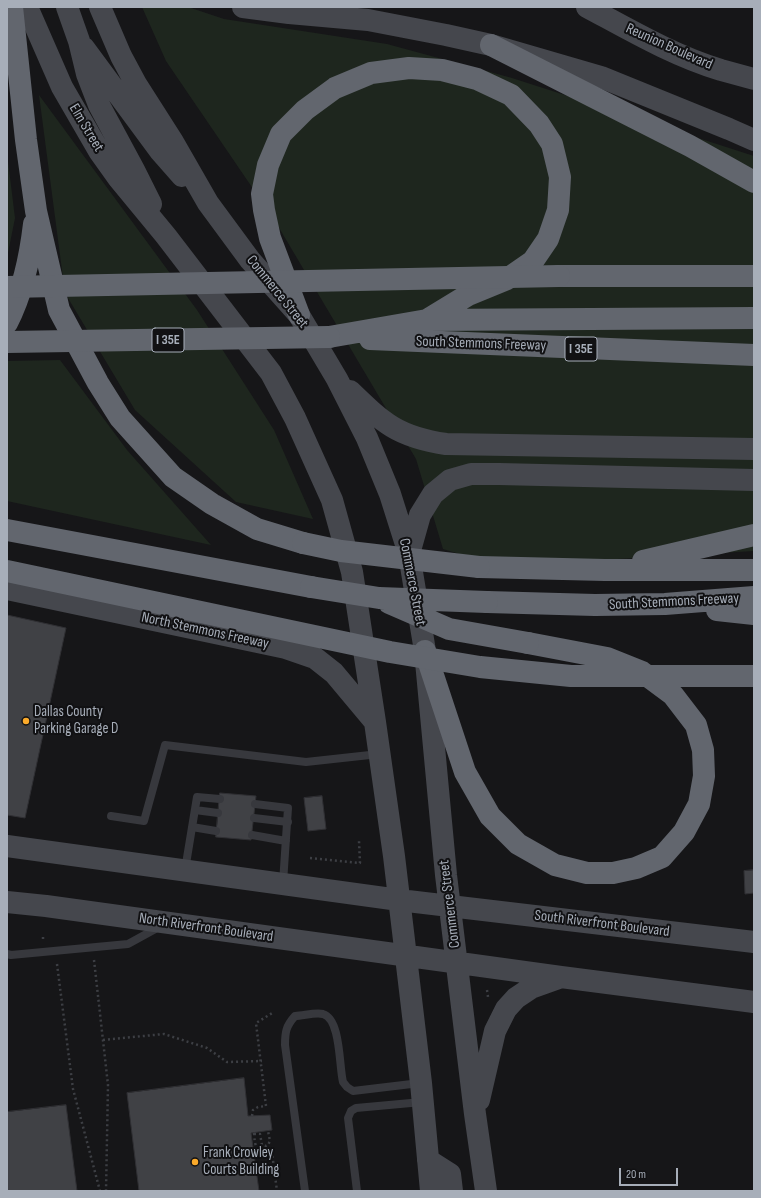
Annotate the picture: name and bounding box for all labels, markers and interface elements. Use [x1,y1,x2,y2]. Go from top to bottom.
street label: Reunion Boulevard [623,20,715,74]
street label: Elm Street [65,101,107,155]
street label: Commerce Street [242,252,312,332]
road number: I 35E [152,328,184,352]
street label: South Stemmons Freeway [416,333,546,355]
road number: I 35E [565,337,597,361]
street label: Commerce Street [395,537,429,627]
street label: South Stemmons Freeway [608,590,740,614]
street label: North Stemmons Freeway [140,609,270,653]
place label: Dallas County Parking Garage D [34,703,118,738]
marker: Dallas County Parking Garage D [21,716,31,726]
street label: Commerce Street [436,859,464,949]
street label: South Riverfront Boulevard [533,907,671,941]
street label: North Riverfront Boulevard [138,910,274,946]
place label: Frank Crowley Courts Building [203,1144,279,1179]
marker: Frank Crowley Courts Building [190,1157,200,1167]
scale bar [621,1160,680,1186]
text: 20 m [626,1167,646,1182]

